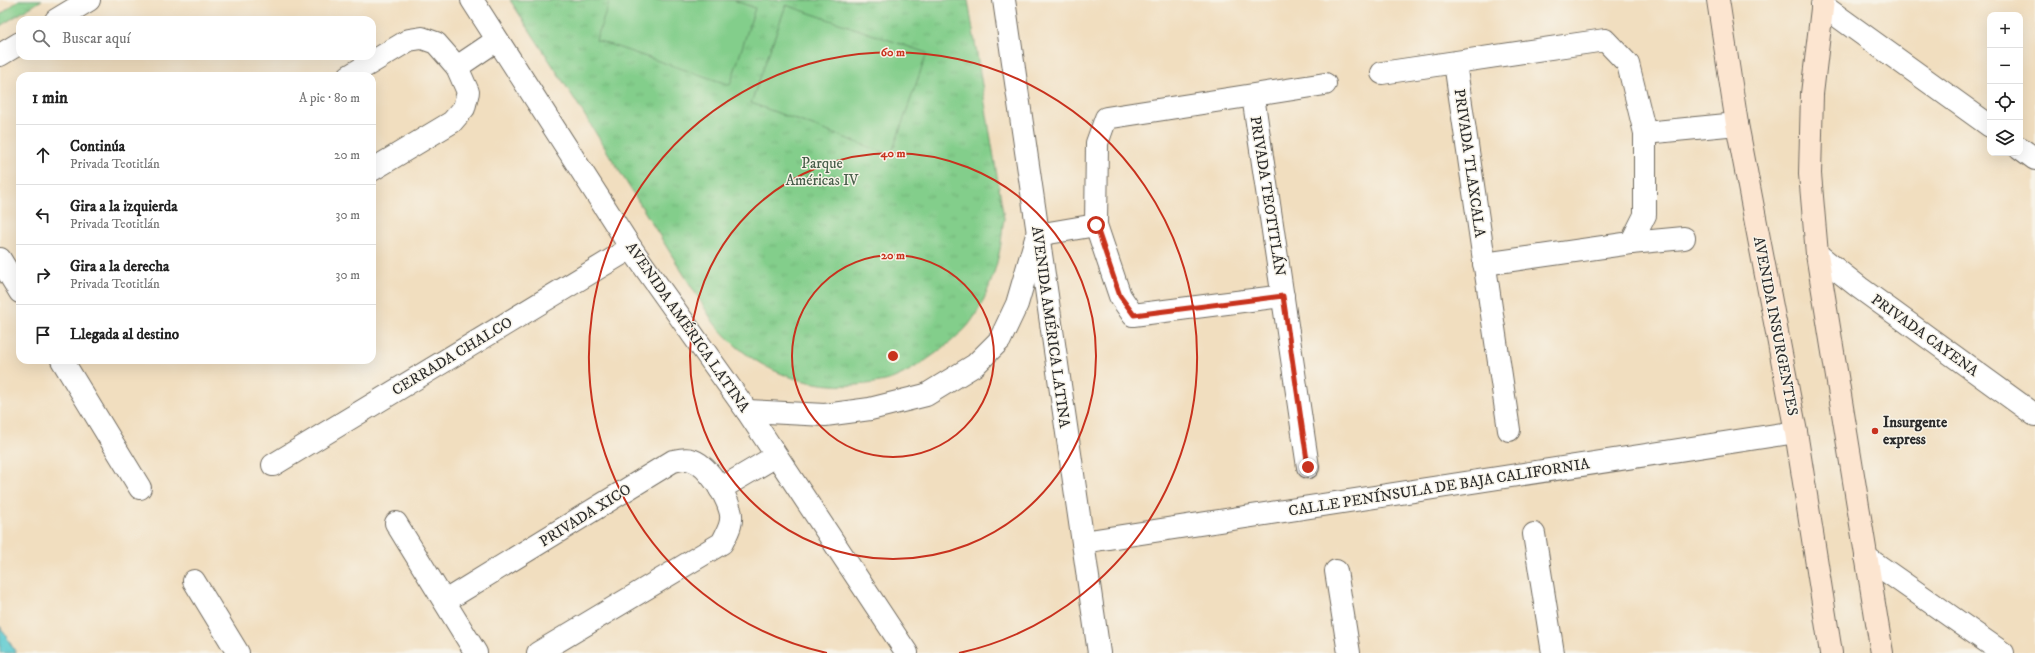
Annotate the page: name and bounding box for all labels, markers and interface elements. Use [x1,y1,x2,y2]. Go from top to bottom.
map controls [1987,12,2023,156]
button: + [1987,12,2023,48]
search box [16,16,376,60]
icon: search [30,27,52,49]
text: Buscar aquí [62,29,130,48]
text: 60 m [881,45,905,60]
button: − [1987,48,2023,84]
button: locate [1987,84,2023,120]
text: 1 min [32,87,68,109]
street label: PRIVADA TLAXCALA [1450,88,1489,239]
text: A pie · 80 m [299,90,360,106]
street label: PRIVADA TEOTITLÁN [1245,115,1291,277]
button: layers [1987,120,2023,156]
text: Continúa [70,137,125,156]
icon: ahead [32,144,54,166]
text: 40 m [880,146,905,161]
text: 20 m [334,147,360,163]
park label: Parque Américas IV [785,154,859,190]
text: Privada Teotitlán [70,156,160,172]
text: Gira a la izquierda [70,197,178,216]
icon: left [32,204,54,226]
text: 30 m [336,207,360,223]
text: Privada Teotitlán [70,216,160,232]
route start [1087,216,1105,234]
street label: AVENIDA AMÉRICA LATINA [1027,225,1074,430]
street label: AVENIDA INSURGENTES [1749,235,1802,418]
street label: AVENIDA AMÉRICA LATINA [621,239,754,416]
text: 20 m [881,248,905,263]
text: Gira a la derecha [70,257,169,276]
icon: right [32,264,54,286]
text: 30 m [336,267,360,283]
text: Privada Teotitlán [70,276,160,292]
street label: PRIVADA CAYENA [1867,290,1982,381]
street label: CERRADA CHALCO [388,313,516,400]
icon: arrive [32,324,54,346]
text: Llegada al destino [70,325,179,344]
centre of rings [886,349,900,363]
place label: Insurgente express [1883,413,1948,449]
marker: Insurgente express [1870,426,1880,436]
street label: CALLE PENÍNSULA DE BAJA CALIFORNIA [1287,453,1591,521]
route end [1299,458,1317,476]
street label: PRIVADA XICO [536,480,635,551]

